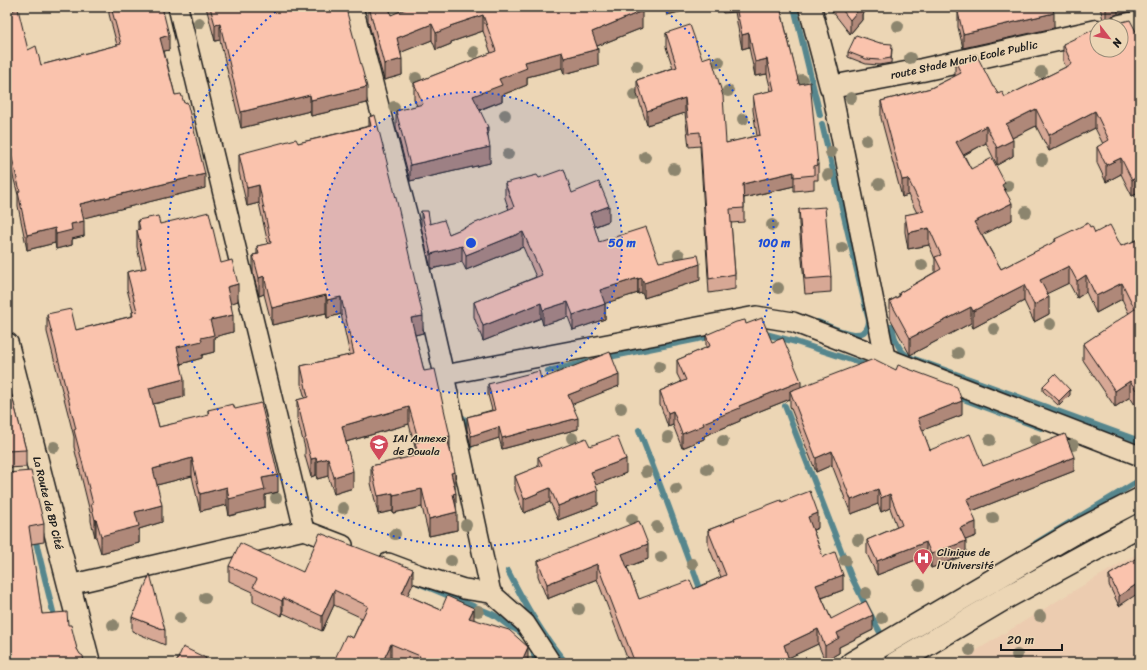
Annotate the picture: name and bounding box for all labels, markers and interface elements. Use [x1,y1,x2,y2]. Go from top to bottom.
north arrow [1089,18,1129,58]
text: N [1107,34,1128,51]
street label: route Stade Mario Ecole Public [889,35,1040,85]
text: 50 m [608,232,636,254]
text: 100 m [758,232,791,254]
centre of rings [464,236,478,250]
place label: IAI Annexe de Douala [392,429,447,461]
school or university icon: IAI Annexe de Douala [368,433,390,461]
street label: La Route de BP Cité [27,454,69,552]
place label: Clinique de l'Université [937,543,994,575]
hospital icon: Clinique de l'Université [912,547,934,575]
scale bar [1001,626,1062,652]
text: 20 m [1007,629,1034,651]

